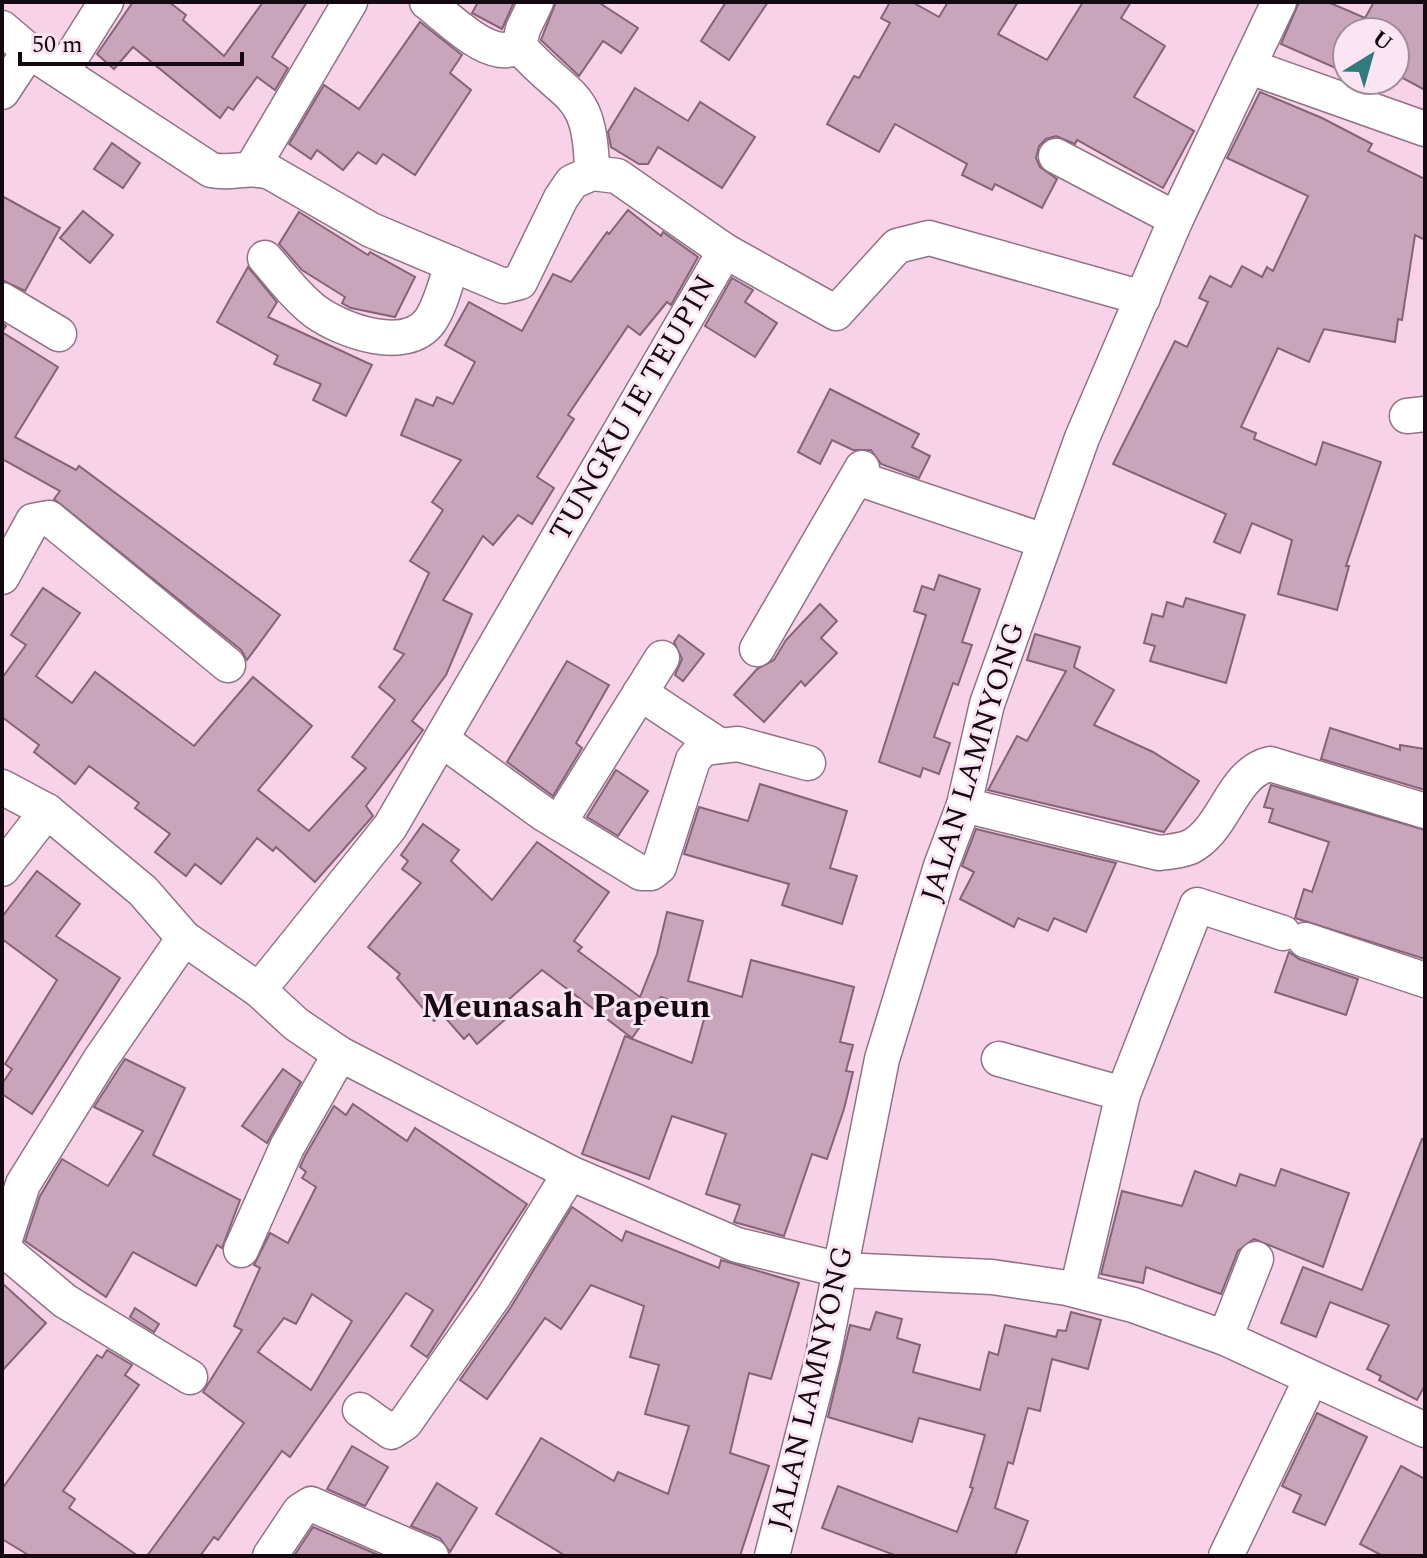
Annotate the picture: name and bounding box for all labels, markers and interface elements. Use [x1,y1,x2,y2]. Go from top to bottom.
scale bar [20,16,242,66]
north arrow [1331,16,1411,96]
text: U [1365,22,1399,60]
text: 50 m [32,27,83,63]
street label: TUNGKU IE TEUPIN [538,266,728,550]
street label: JALAN LAMNYONG [909,616,1037,908]
district label: Meunasah Papeun [421,981,711,1033]
street label: JALAN LAMNYONG [756,1241,866,1535]

